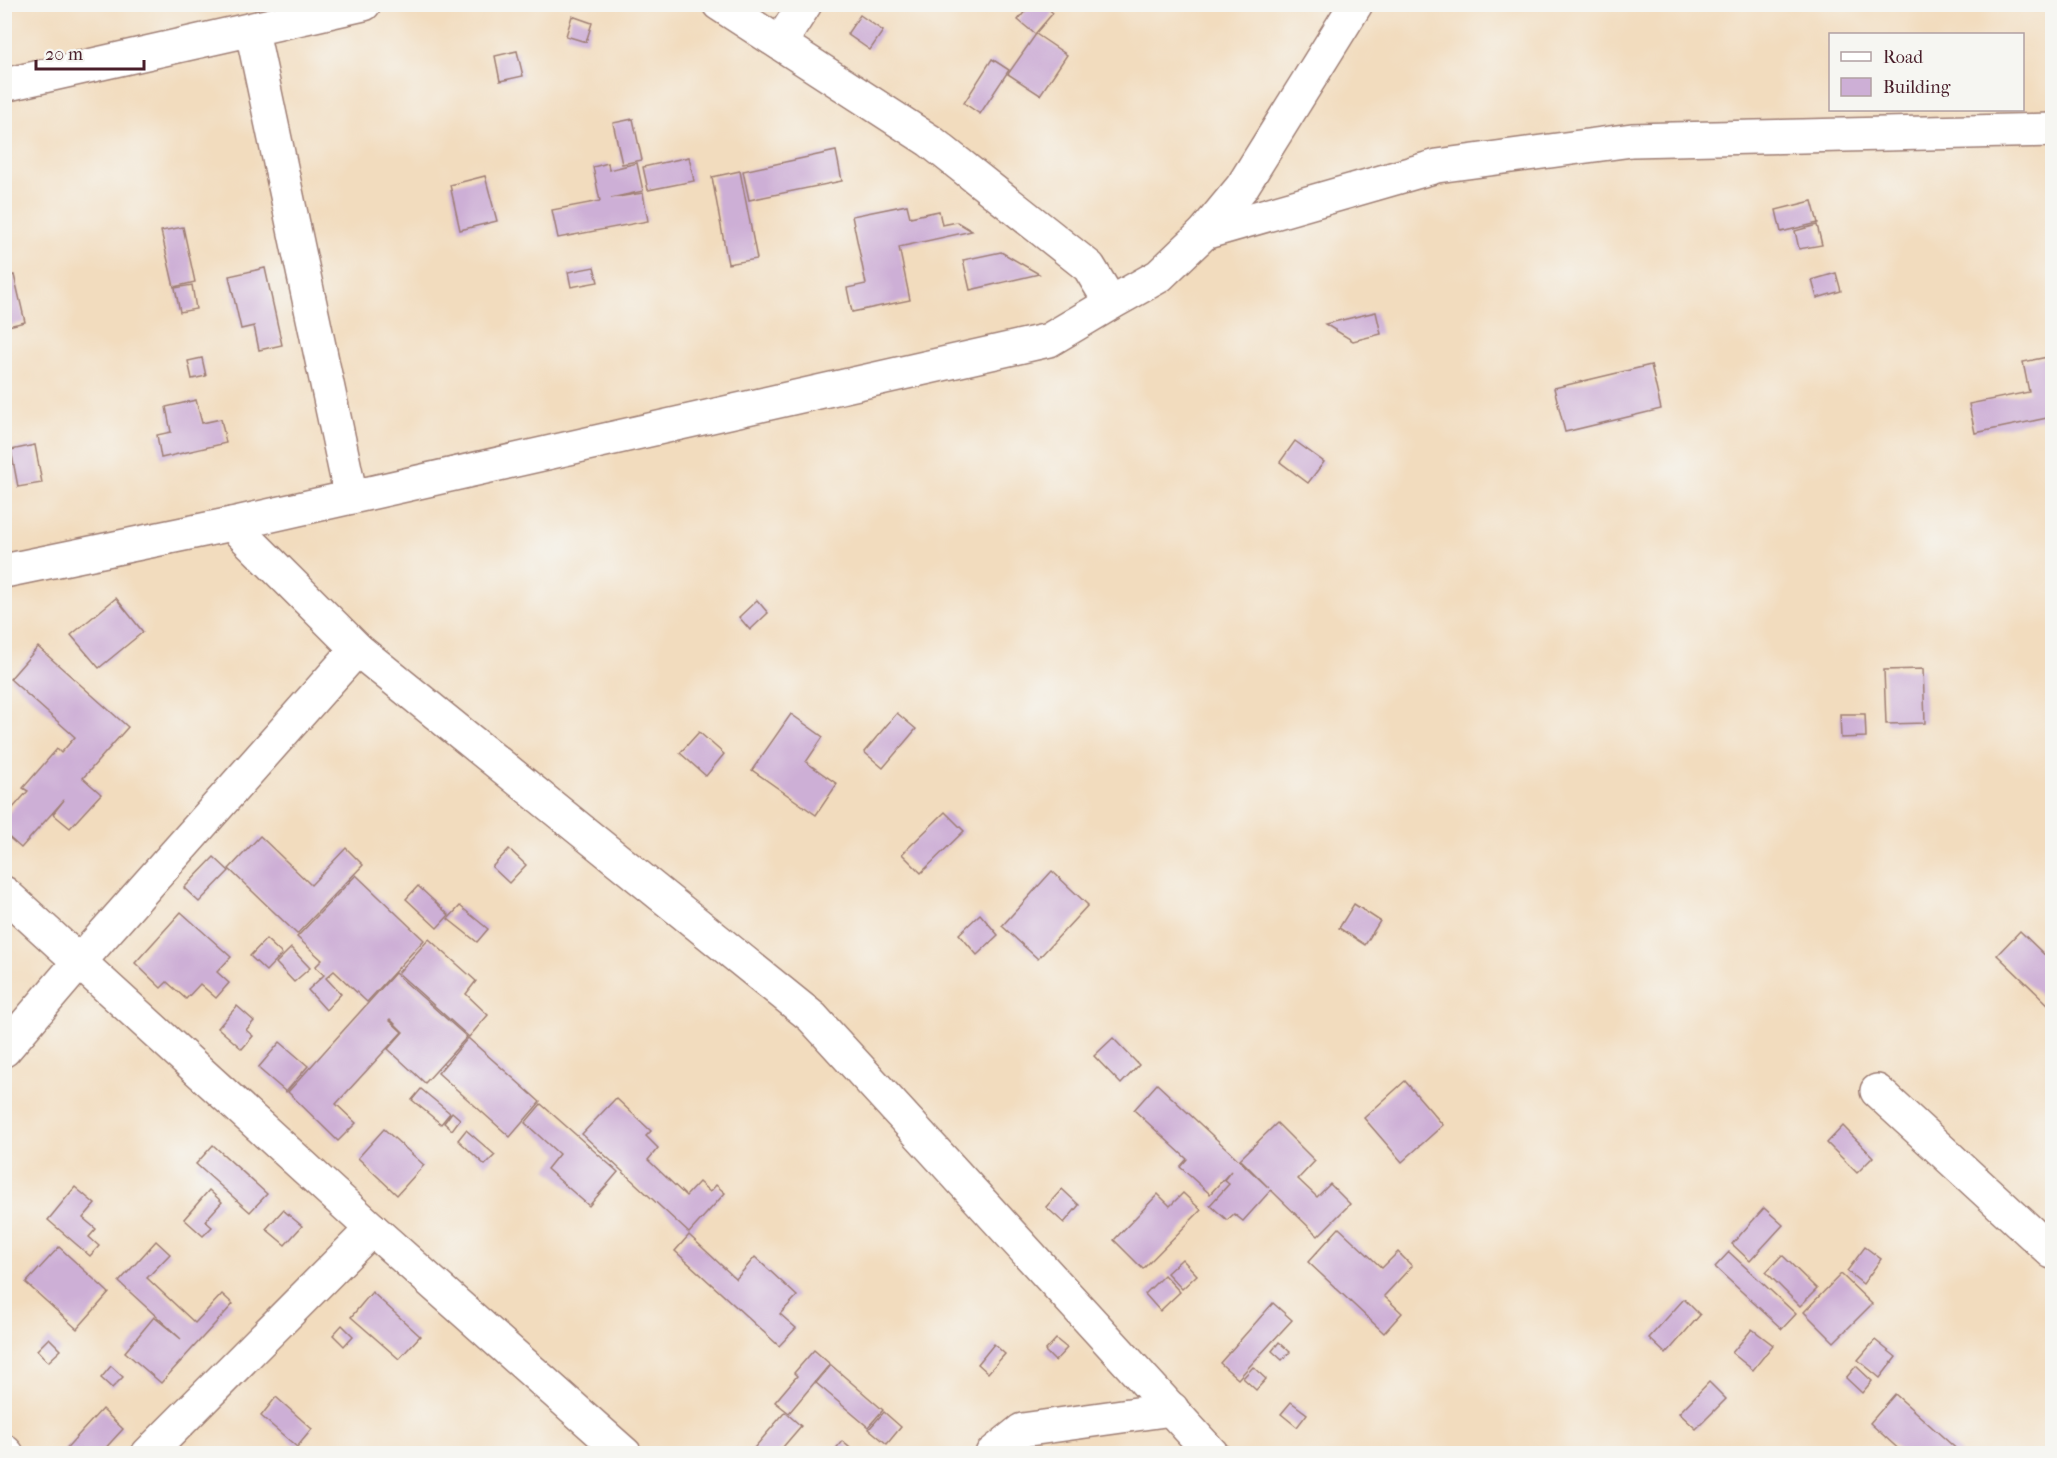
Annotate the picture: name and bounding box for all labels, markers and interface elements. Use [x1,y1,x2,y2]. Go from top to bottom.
scale bar [36,33,144,71]
legend [1829,33,2024,111]
text: 20 m [45,44,83,65]
text: Road [1883,47,1923,68]
text: Building [1883,77,1951,98]

